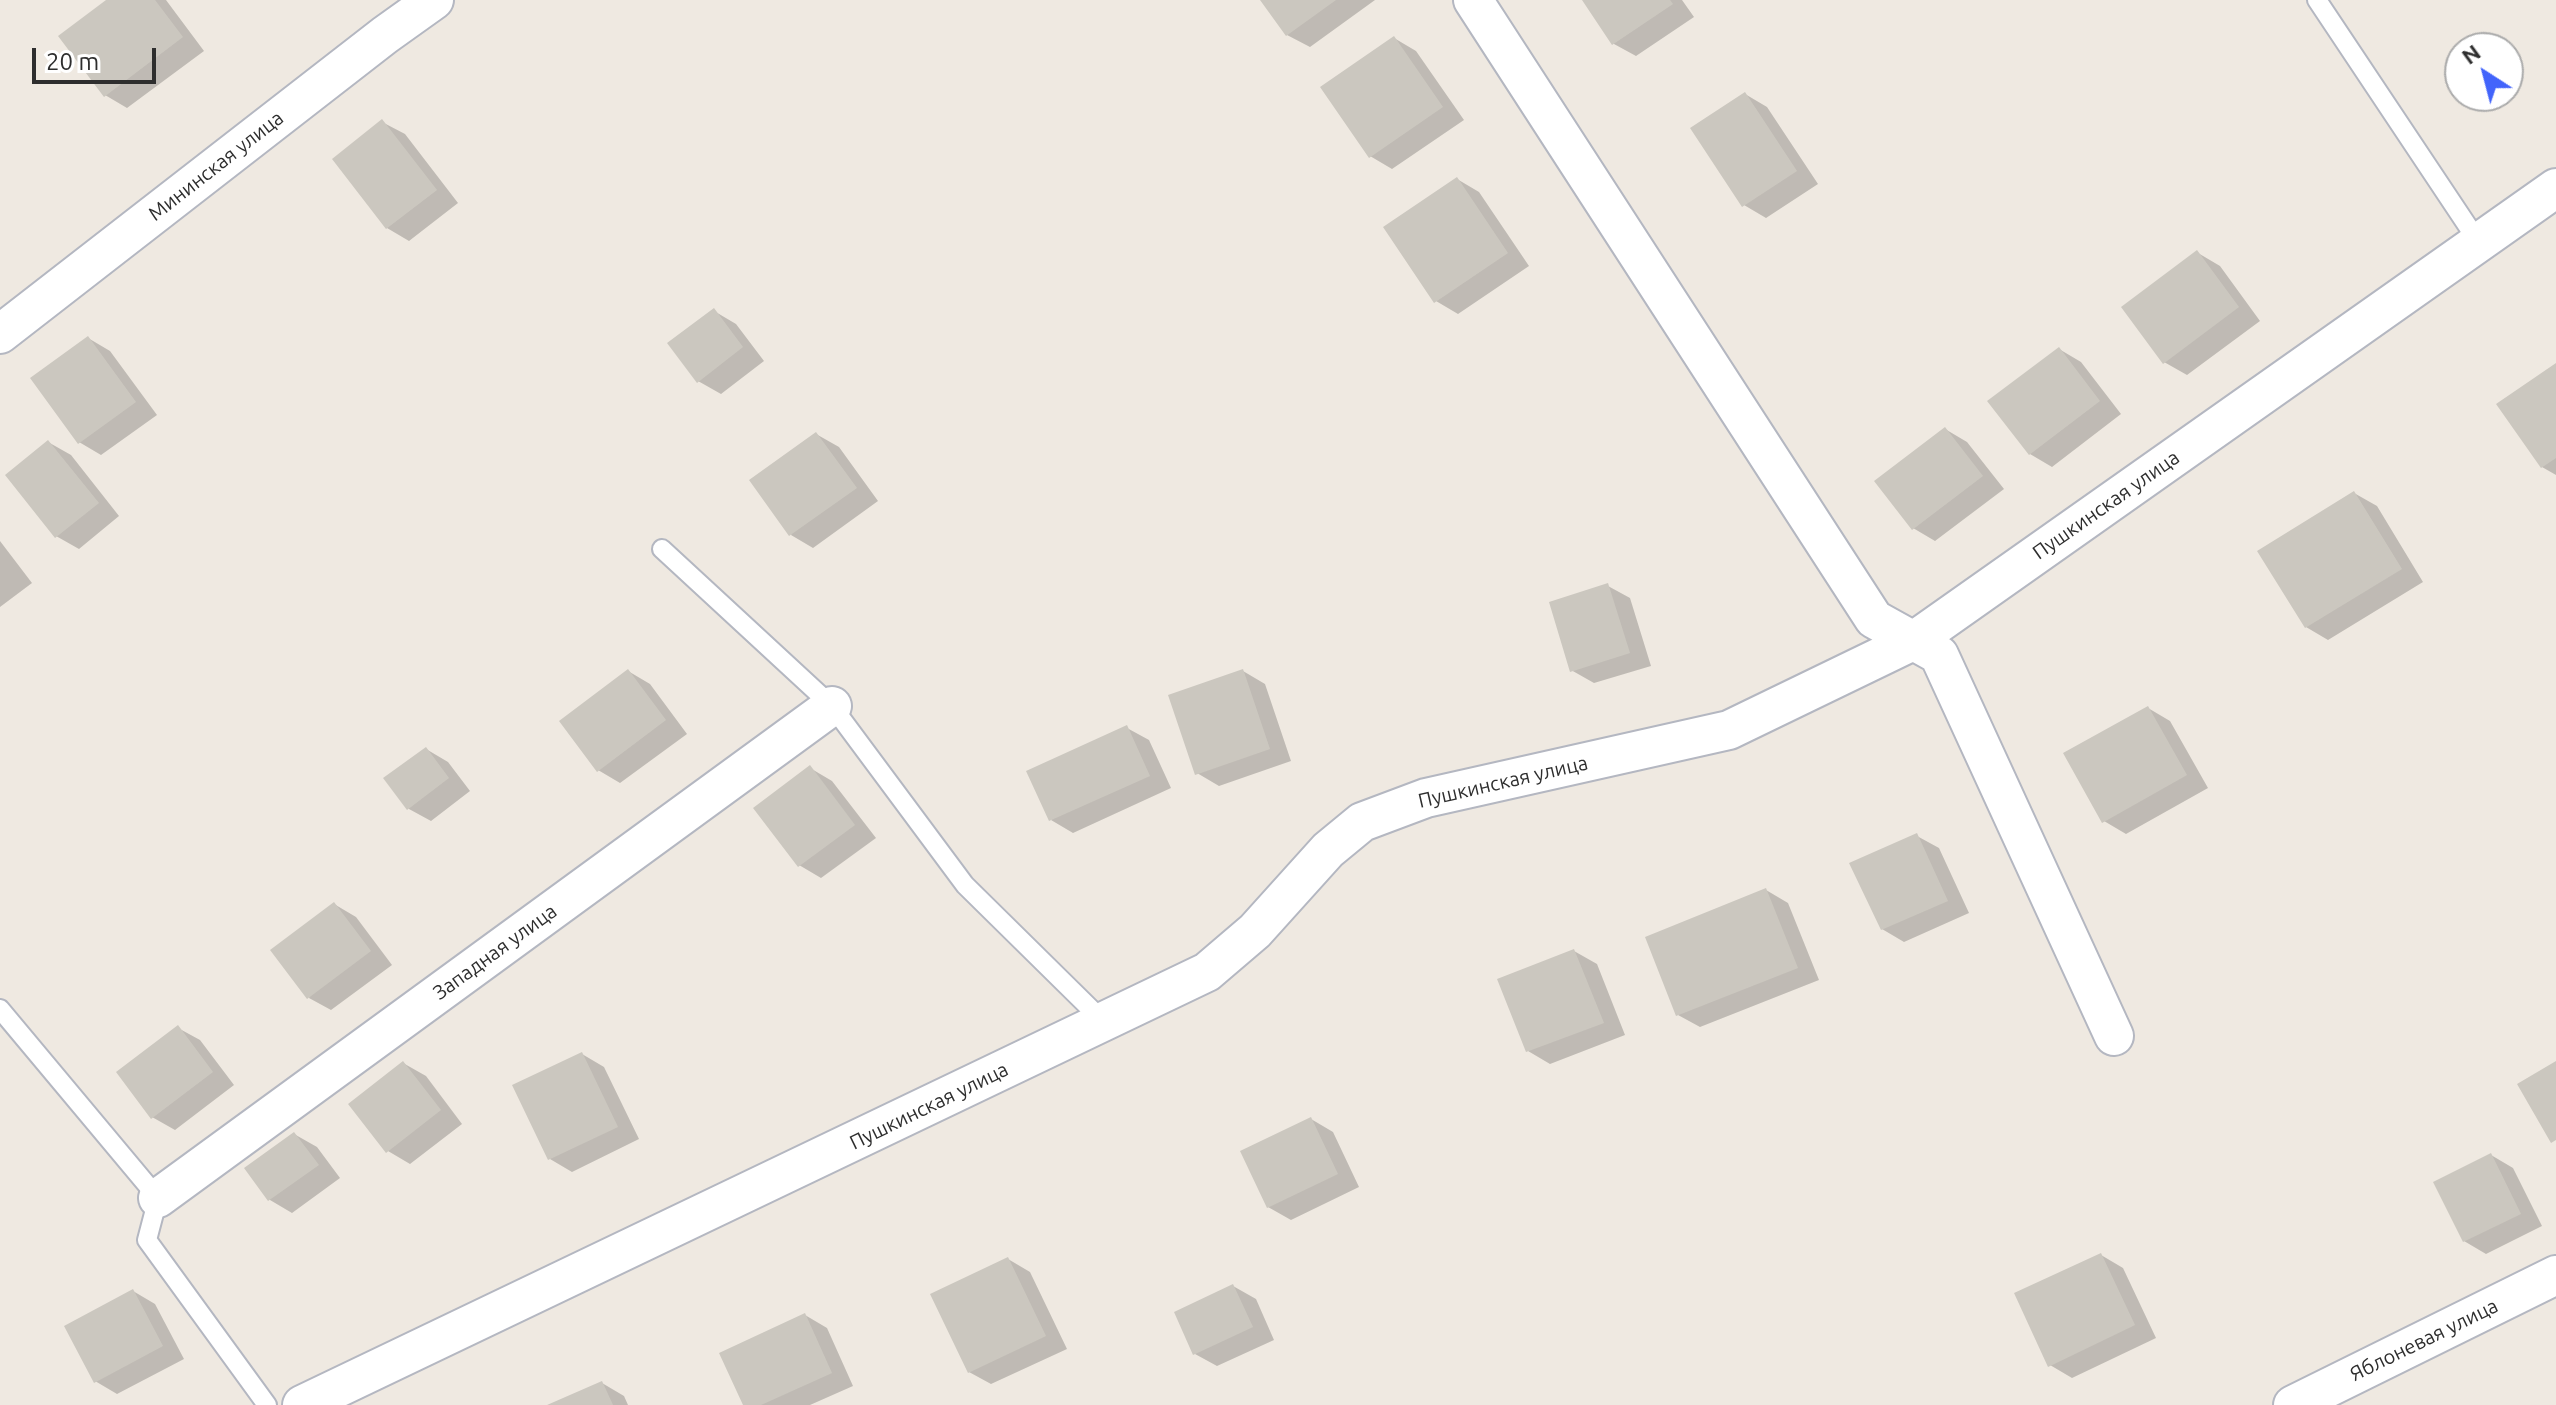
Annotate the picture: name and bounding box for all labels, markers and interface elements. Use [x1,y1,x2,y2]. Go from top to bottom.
scale bar [36,32,160,82]
north arrow [2444,32,2524,112]
text: N [2457,39,2485,69]
text: 20 m [46,48,99,75]
street label: Мининская улица [144,106,288,226]
street label: Пушкинская улица [2028,445,2184,565]
street label: Пушкинская улица [1416,751,1590,813]
street label: Западная улица [428,899,562,1005]
street label: Пушкинская улица [846,1057,1012,1155]
street label: Яблоневая улица [2346,1294,2502,1386]

